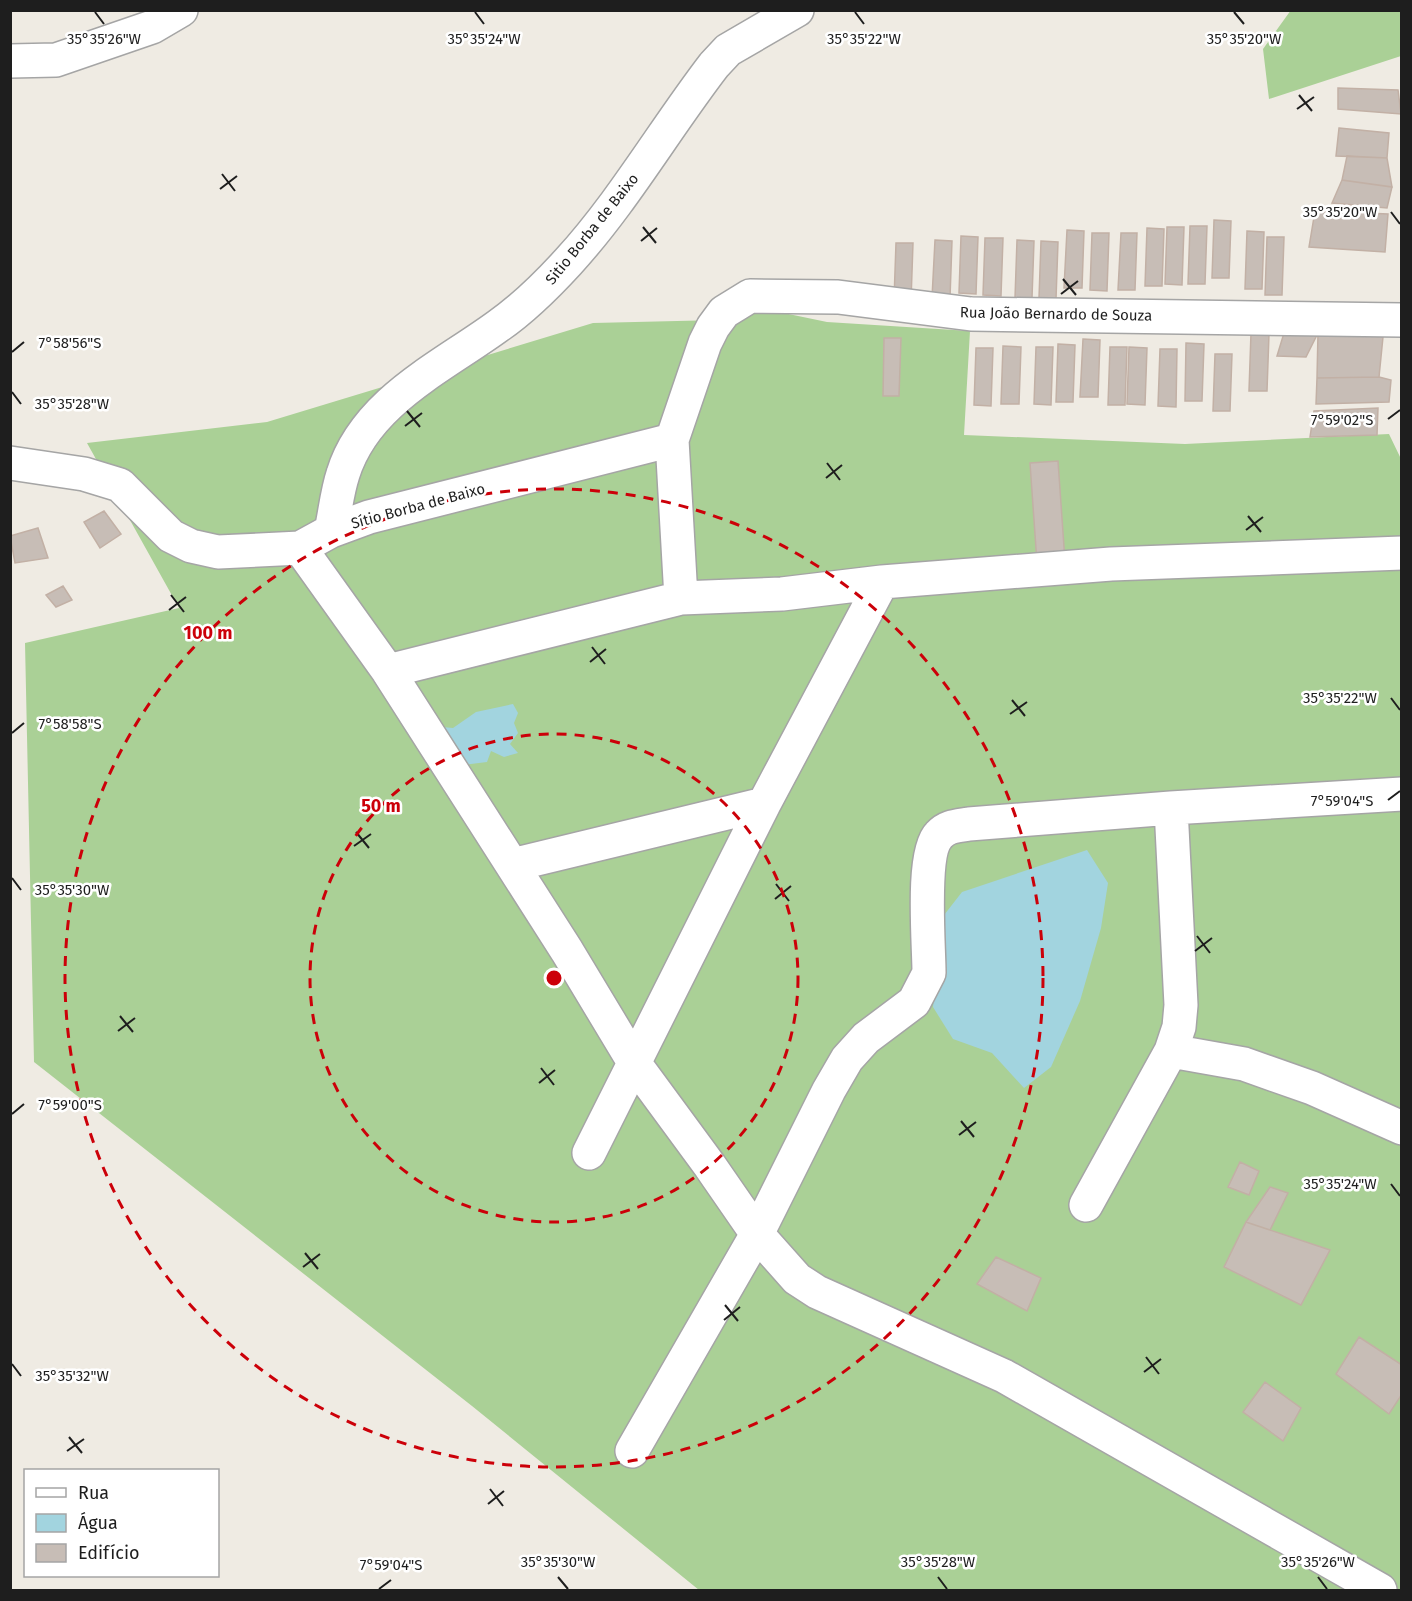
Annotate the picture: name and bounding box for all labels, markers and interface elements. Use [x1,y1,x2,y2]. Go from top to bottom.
text: 35°35'26"W [67,30,142,48]
text: 35°35'24"W [447,30,521,48]
text: 35°35'22"W [827,30,901,48]
text: 35°35'20"W [1207,30,1282,48]
street label: Sitio Borba de Baixo [542,170,642,288]
text: 35°35'20"W [1303,203,1378,221]
street label: Rua João Bernardo de Souza [960,303,1152,325]
text: 7°58'56"S [39,334,101,352]
text: 35°35'28"W [35,395,110,413]
text: 7°59'02"S [1311,411,1373,429]
street label: Sítio Borba de Baixo [349,479,487,533]
text: 100 m [184,622,232,644]
text: 35°35'22"W [1303,689,1377,707]
text: 7°58'58"S [38,715,102,733]
text: 7°59'04"S [1311,792,1373,810]
text: 50 m [361,795,401,817]
text: 35°35'30"W [35,881,110,899]
centre of rings [544,968,564,988]
text: 7°59'00"S [38,1096,102,1114]
text: 35°35'24"W [1303,1175,1377,1193]
text: 35°35'32"W [35,1367,109,1385]
legend [24,1469,219,1577]
text: Rua [78,1482,109,1504]
text: Água [78,1511,118,1534]
text: Edifício [78,1542,140,1564]
text: 35°35'30"W [521,1553,596,1571]
text: 35°35'28"W [901,1553,976,1571]
text: 35°35'26"W [1281,1553,1356,1571]
text: 7°59'04"S [360,1556,422,1574]

